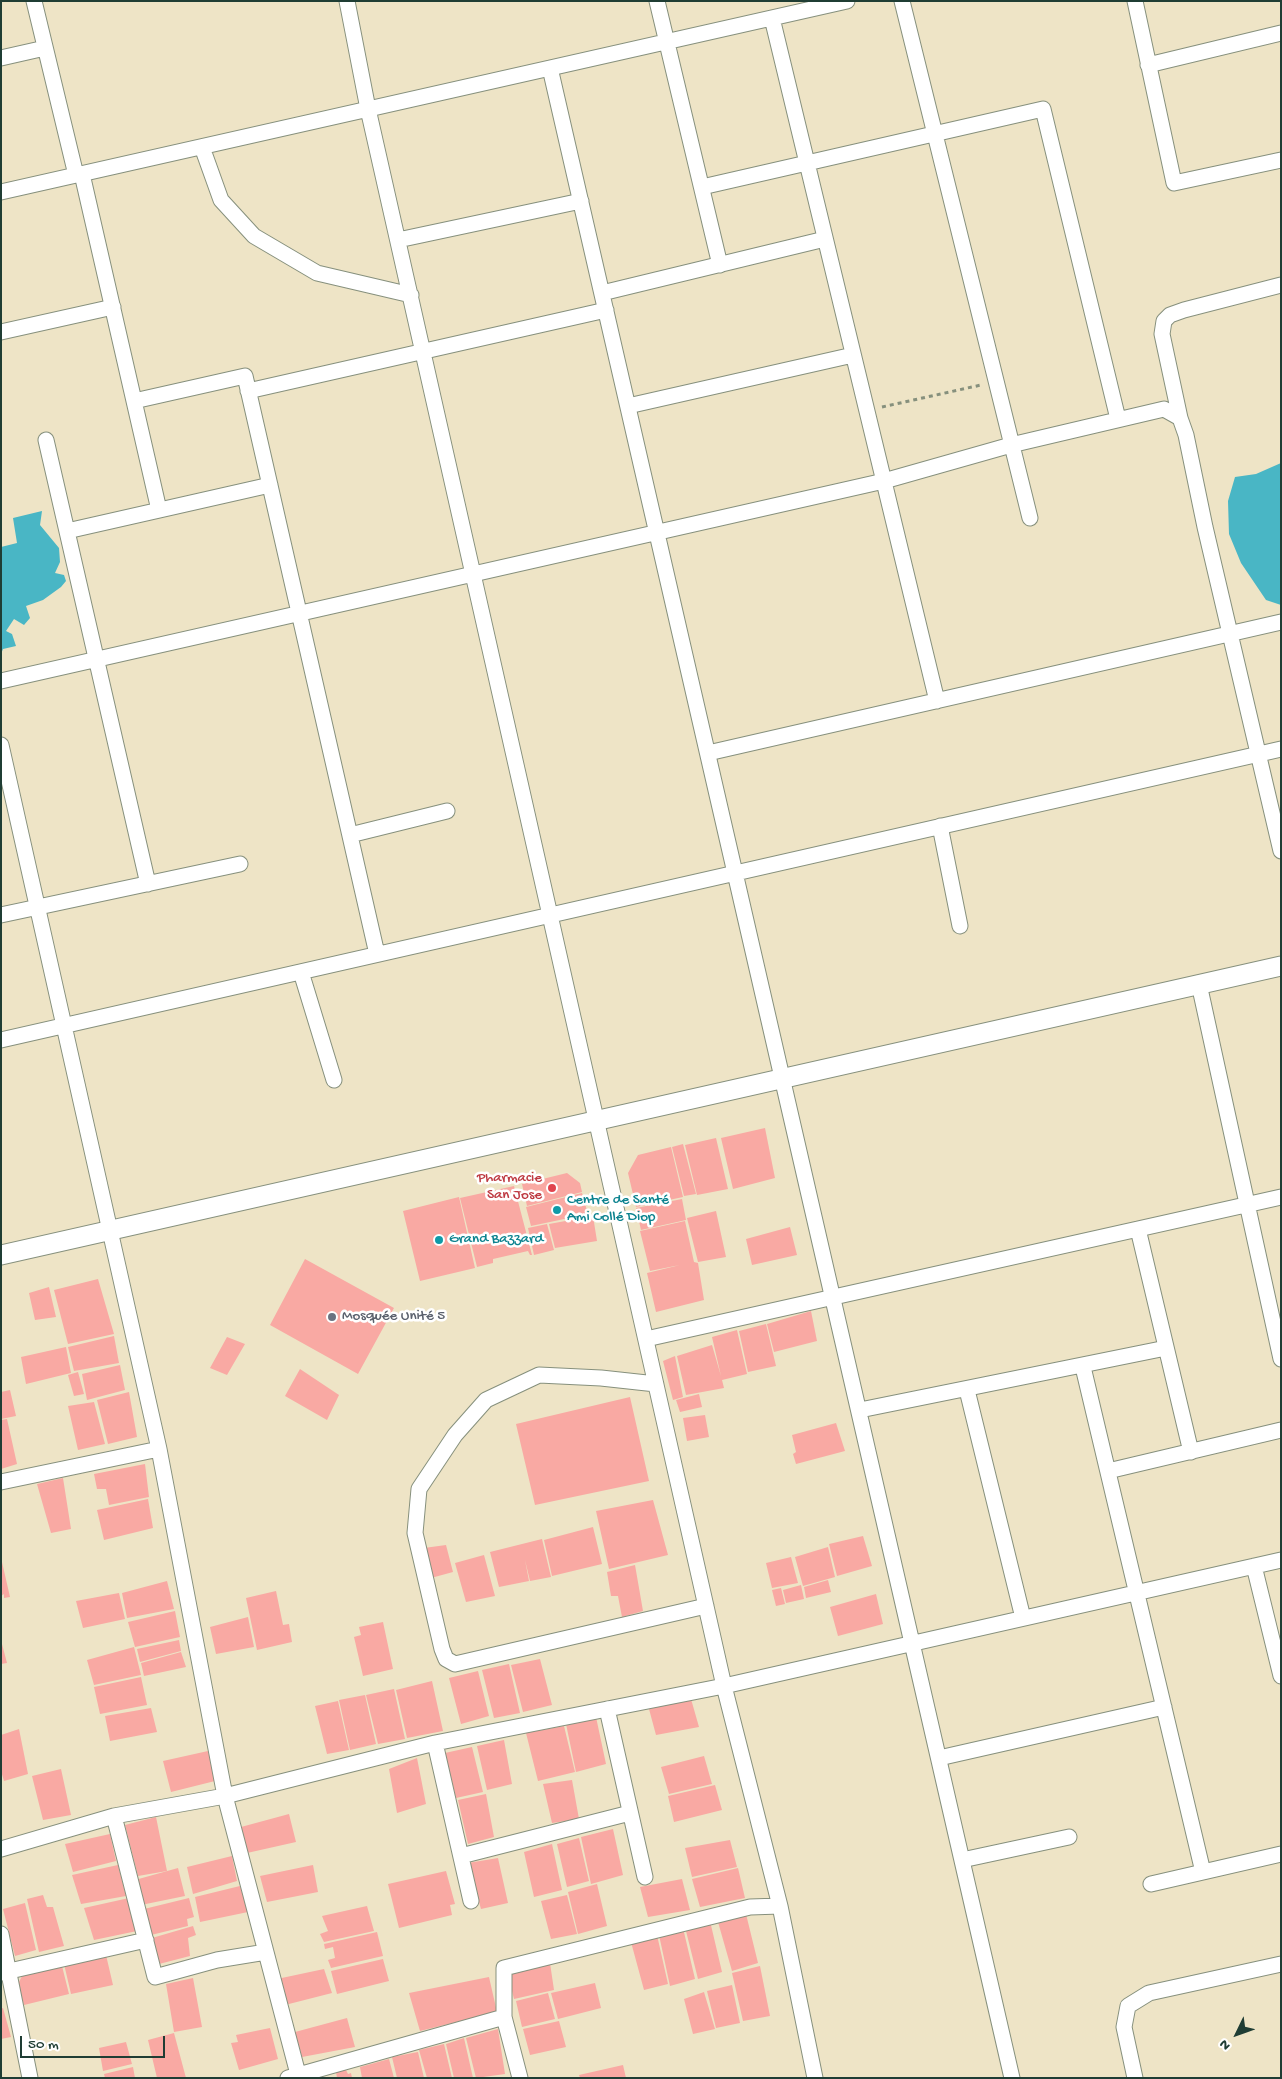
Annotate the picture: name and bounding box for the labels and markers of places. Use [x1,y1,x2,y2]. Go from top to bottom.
place label: Pharmacie San Jose [477,1170,542,1205]
marker: Pharmacie San Jose [546,1182,558,1194]
place label: Centre de Santé Ami Collé Diop [567,1192,669,1227]
marker: Centre de Santé Ami Collé Diop [551,1204,563,1216]
place label: Grand Bazzard [449,1231,543,1249]
marker: Grand Bazzard [433,1234,445,1246]
place label: Mosquée Unité 5 [342,1308,445,1326]
marker: Mosquée Unité 5 [326,1311,338,1323]

